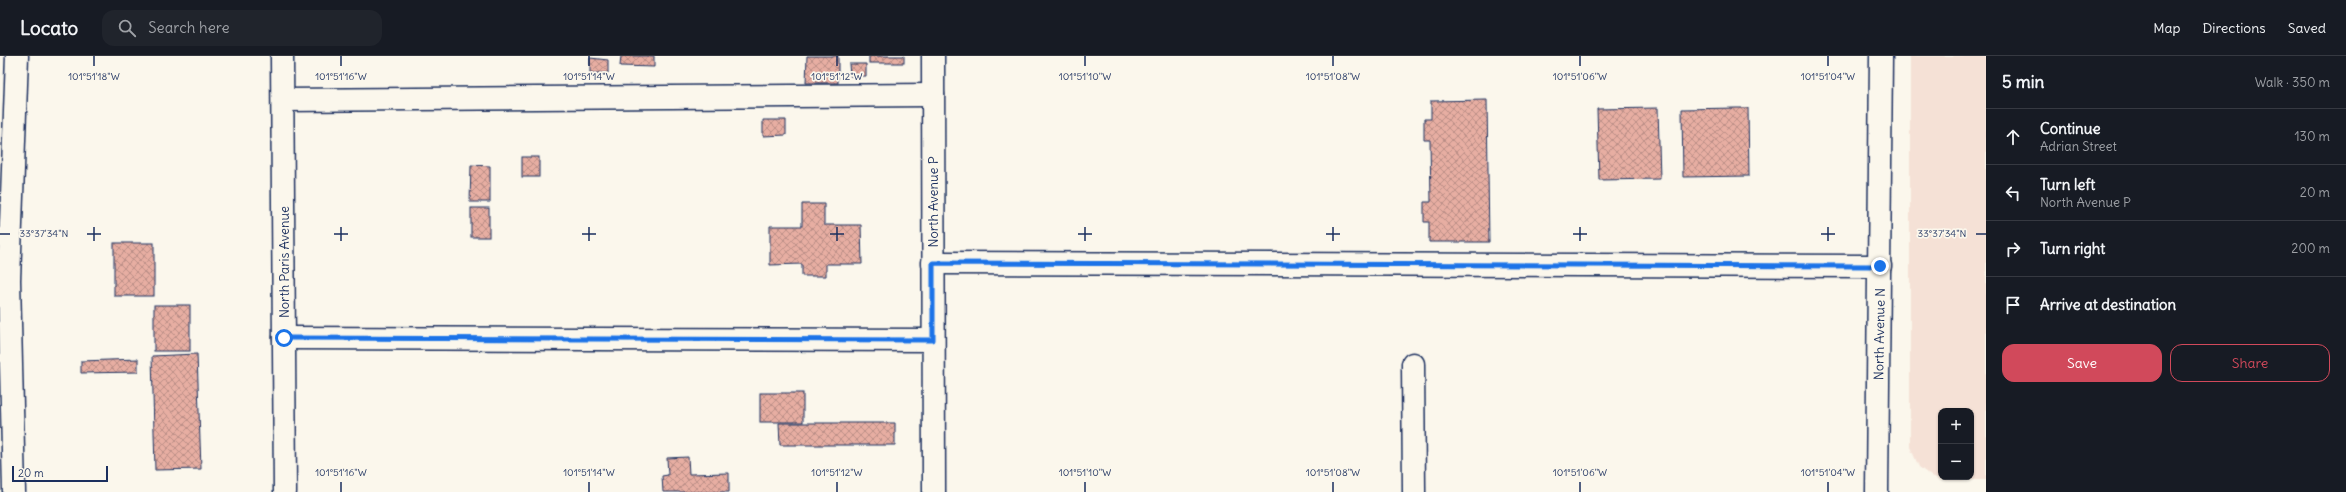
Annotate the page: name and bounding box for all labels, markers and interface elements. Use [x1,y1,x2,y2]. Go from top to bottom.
search box [102,10,382,46]
text: Locato [20,16,78,40]
icon: search [116,17,138,39]
text: Search here [148,18,230,37]
text: Map [2153,19,2180,37]
text: Directions [2202,19,2266,37]
text: Saved [2288,19,2326,37]
text: 101°51'18"W [68,70,120,83]
text: 101°51'16"W [315,70,367,83]
text: 101°51'14"W [563,70,615,83]
text: 101°51'12"W [811,70,863,83]
text: 101°51'10"W [1059,70,1111,83]
text: 101°51'08"W [1306,70,1360,83]
text: 101°51'06"W [1553,70,1607,83]
text: 101°51'04"W [1801,70,1855,83]
text: 5 min [2002,71,2044,93]
text: Walk · 350 m [2255,74,2330,91]
text: Continue [2040,119,2101,138]
icon: ahead [2002,126,2024,148]
text: 130 m [2294,128,2330,145]
text: Adrian Street [2040,138,2117,155]
street label: North Avenue P [925,156,942,247]
text: Turn left [2040,175,2095,194]
icon: left [2002,182,2024,204]
text: 20 m [2300,184,2330,201]
text: North Avenue P [2040,194,2131,211]
street label: North Paris Avenue [276,206,293,318]
text: 33°37'34"N [20,227,68,240]
text: 33°37'34"N [1918,227,1966,240]
icon: right [2002,238,2024,260]
text: Turn right [2040,239,2105,258]
text: 200 m [2291,240,2330,257]
route end [1871,257,1889,275]
street label: North Avenue N [1870,288,1889,380]
icon: arrive [2002,294,2024,316]
text: Arrive at destination [2040,295,2176,314]
route start [275,329,293,347]
button: Save [2002,344,2162,382]
button: Share [2170,344,2330,382]
map controls [1938,408,1974,480]
button: + [1938,408,1974,444]
button: − [1938,444,1974,480]
scale bar [12,464,108,483]
text: 20 m [18,466,44,480]
text: 101°51'16"W [315,466,367,479]
text: 101°51'14"W [563,466,615,479]
text: 101°51'12"W [811,466,863,479]
text: 101°51'10"W [1059,466,1111,479]
text: 101°51'08"W [1306,466,1360,479]
text: 101°51'06"W [1553,466,1607,479]
text: 101°51'04"W [1801,466,1855,479]

